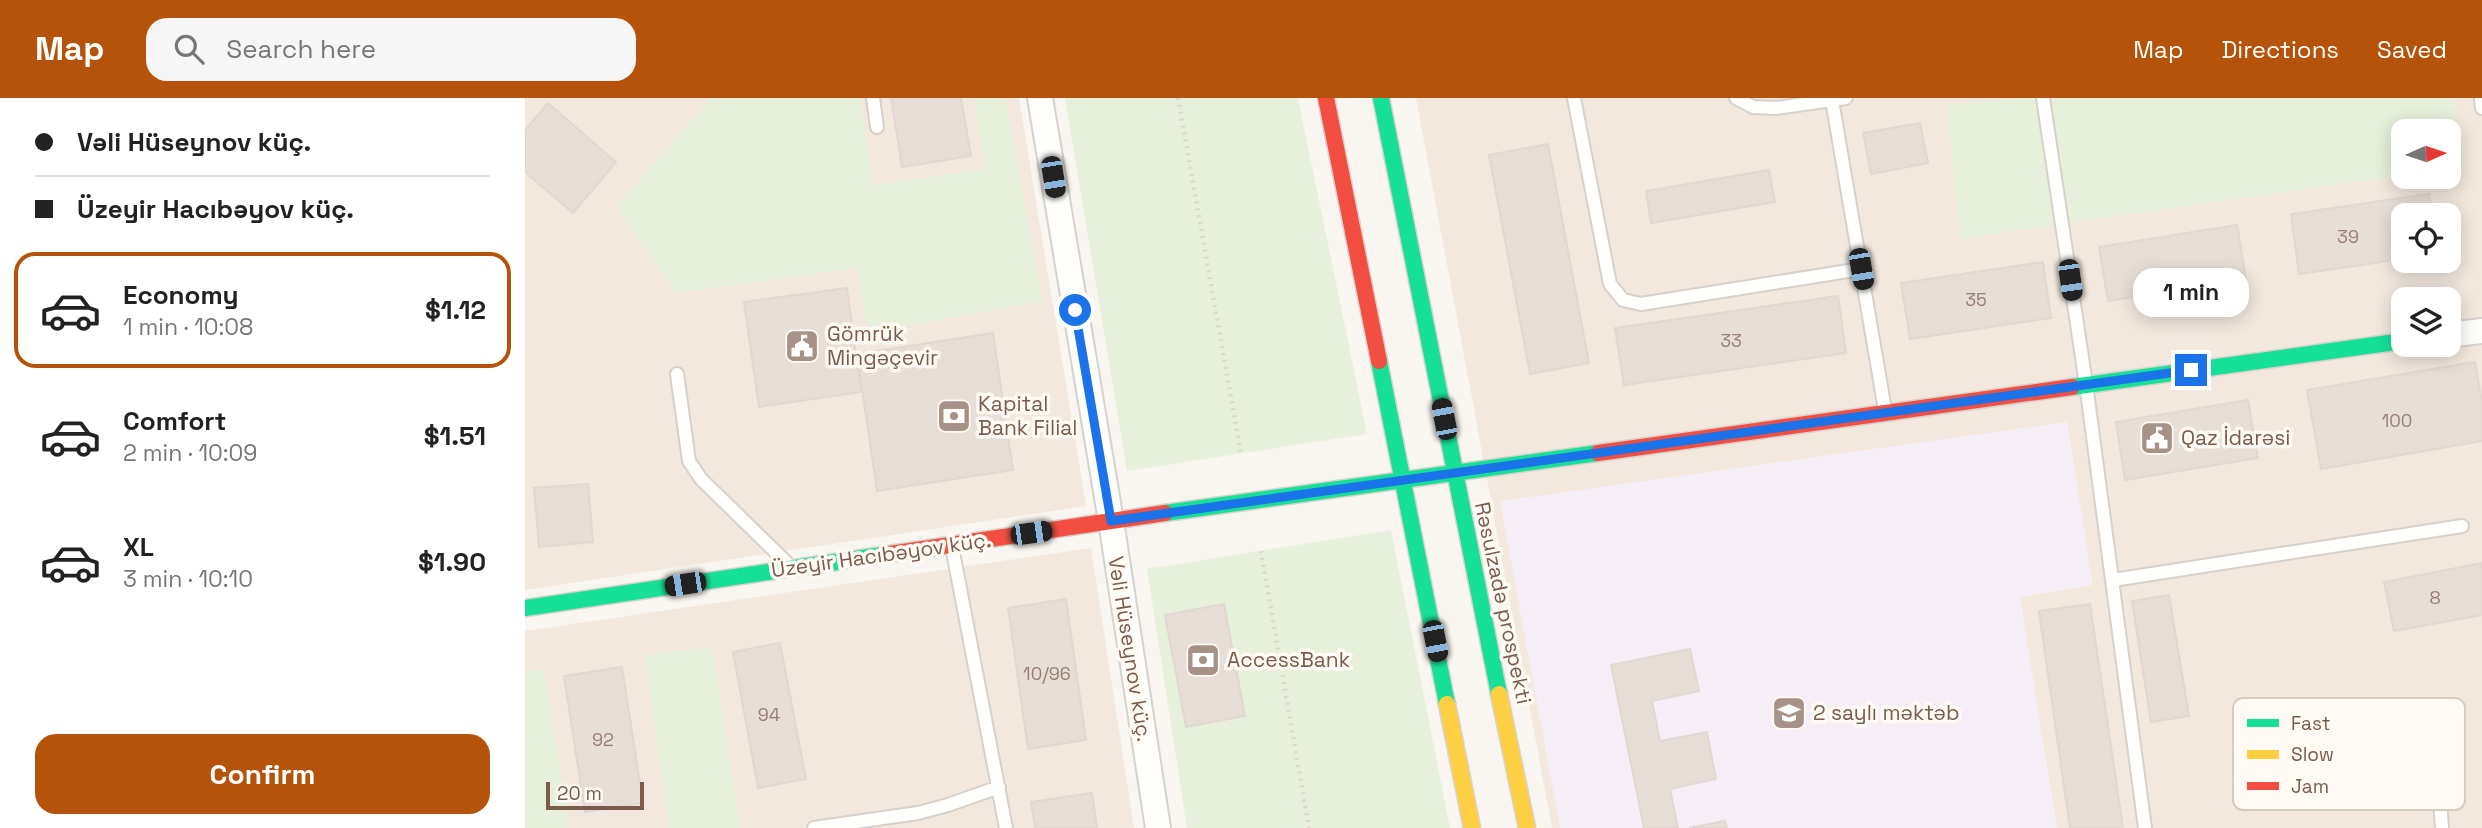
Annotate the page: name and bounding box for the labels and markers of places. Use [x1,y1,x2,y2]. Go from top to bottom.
place label: Gömrük Mingəçevir [827,320,938,371]
public building icon: Gömrük Mingəçevir [783,327,821,365]
place label: Kapital Bank Filial [978,390,1078,441]
bank icon: Kapital Bank Filial [935,397,973,435]
public building icon: Qaz İdarəsi [2138,419,2176,457]
place label: Qaz İdarəsi [2181,424,2290,451]
bank icon: AccessBank [1184,641,1222,679]
place label: AccessBank [1227,646,1350,673]
school or university icon: 2 saylı məktəb [1770,694,1808,732]
place label: 2 saylı məktəb [1813,699,1959,726]

